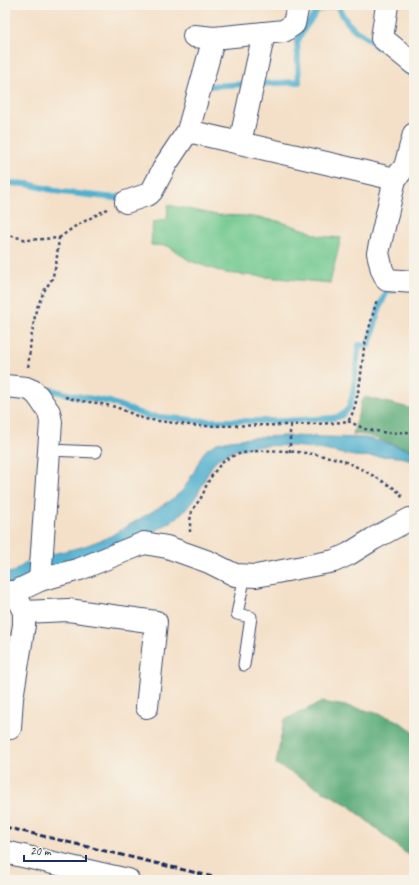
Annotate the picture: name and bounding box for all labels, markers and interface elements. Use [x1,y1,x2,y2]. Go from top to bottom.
scale bar [24,837,86,863]
text: 20 m [30,843,52,859]

